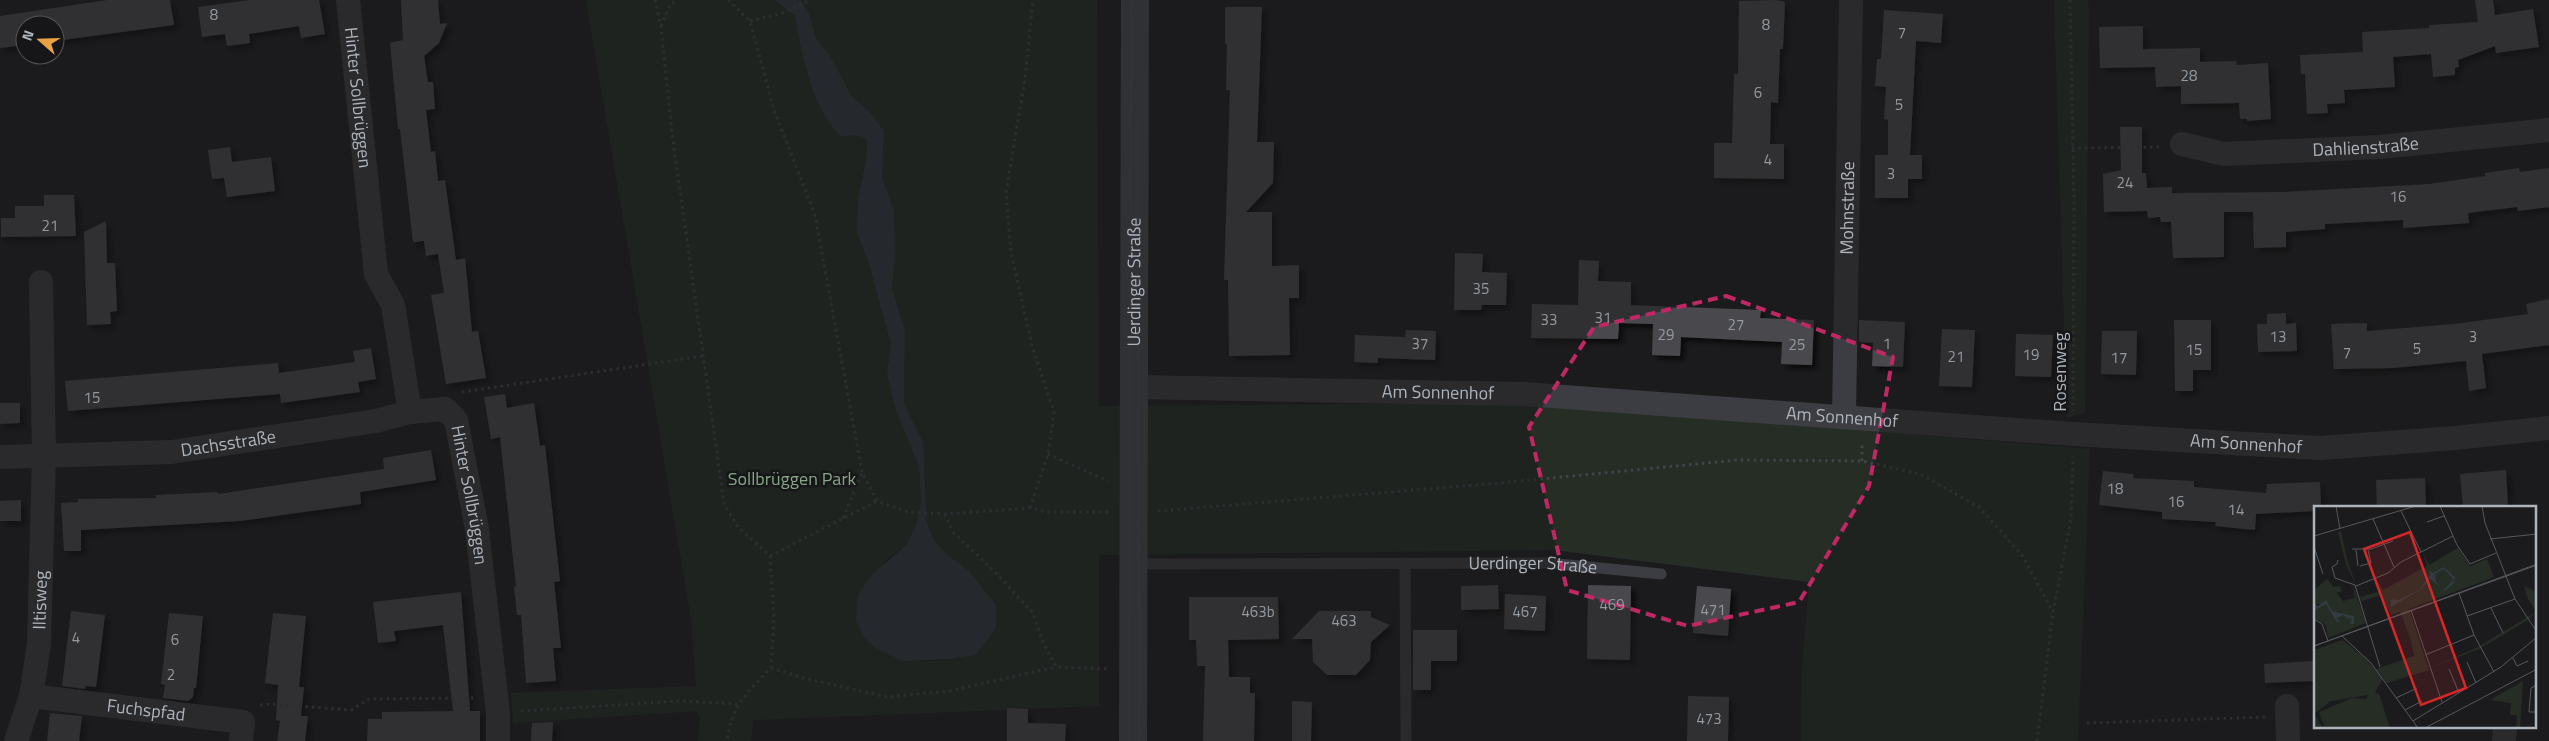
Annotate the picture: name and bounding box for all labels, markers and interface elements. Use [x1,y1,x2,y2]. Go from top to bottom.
house number: 8 [210,3,218,26]
house number: 8 [1762,13,1770,36]
north arrow [15,15,65,65]
house number: 7 [1898,21,1906,44]
street label: Hinter Sollbrüggen [338,26,379,169]
text: N [16,27,39,44]
house number: 28 [2181,64,2197,87]
house number: 6 [1754,81,1762,104]
house number: 5 [1895,93,1903,116]
street label: Dahlienstraße [2312,129,2420,163]
house number: 4 [1764,148,1772,171]
street label: Mohnstraße [1833,161,1861,255]
house number: 3 [1887,162,1895,185]
house number: 24 [2117,171,2133,194]
house number: 16 [2390,185,2406,208]
house number: 21 [42,214,58,237]
street label: Uerdinger Straße [1120,217,1147,347]
house number: 35 [1473,277,1489,300]
house number: 31 [1595,306,1611,329]
house number: 33 [1541,308,1557,331]
house number: 27 [1728,313,1744,336]
house number: 29 [1658,323,1674,346]
house number: 13 [2270,325,2286,348]
house number: 3 [2469,325,2477,348]
house number: 37 [1412,332,1428,355]
house number: 1 [1883,332,1891,355]
street label: Rosenweg [2046,332,2073,412]
house number: 25 [1789,333,1805,356]
house number: 5 [2413,337,2421,360]
house number: 15 [2186,338,2202,361]
house number: 7 [2343,341,2351,364]
house number: 19 [2023,343,2039,366]
house number: 21 [1948,345,1964,368]
house number: 17 [2111,346,2127,369]
street label: Am Sonnenhof [1382,377,1494,406]
house number: 15 [84,386,100,409]
street label: Am Sonnenhof [1785,399,1899,434]
street label: Dachsstraße [179,422,278,464]
street label: Hinter Sollbrüggen [444,423,495,566]
street label: Am Sonnenhof [2189,427,2303,460]
park label: Sollbrüggen Park [728,465,857,492]
house number: 18 [2107,477,2123,500]
house number: 16 [2168,490,2184,513]
house number: 14 [2228,498,2244,521]
inset map [2314,506,2536,728]
street label: Uerdinger Straße [1468,549,1599,581]
street label: Iltisweg [25,570,54,630]
house number: 469 [1599,593,1625,616]
house number: 471 [1700,598,1726,621]
house number: 463b [1241,600,1275,623]
house number: 467 [1512,600,1538,623]
house number: 463 [1331,609,1357,632]
house number: 4 [72,626,80,649]
house number: 6 [171,628,179,651]
house number: 2 [167,663,175,686]
street label: Fuchspfad [106,691,187,728]
house number: 473 [1696,707,1722,730]

